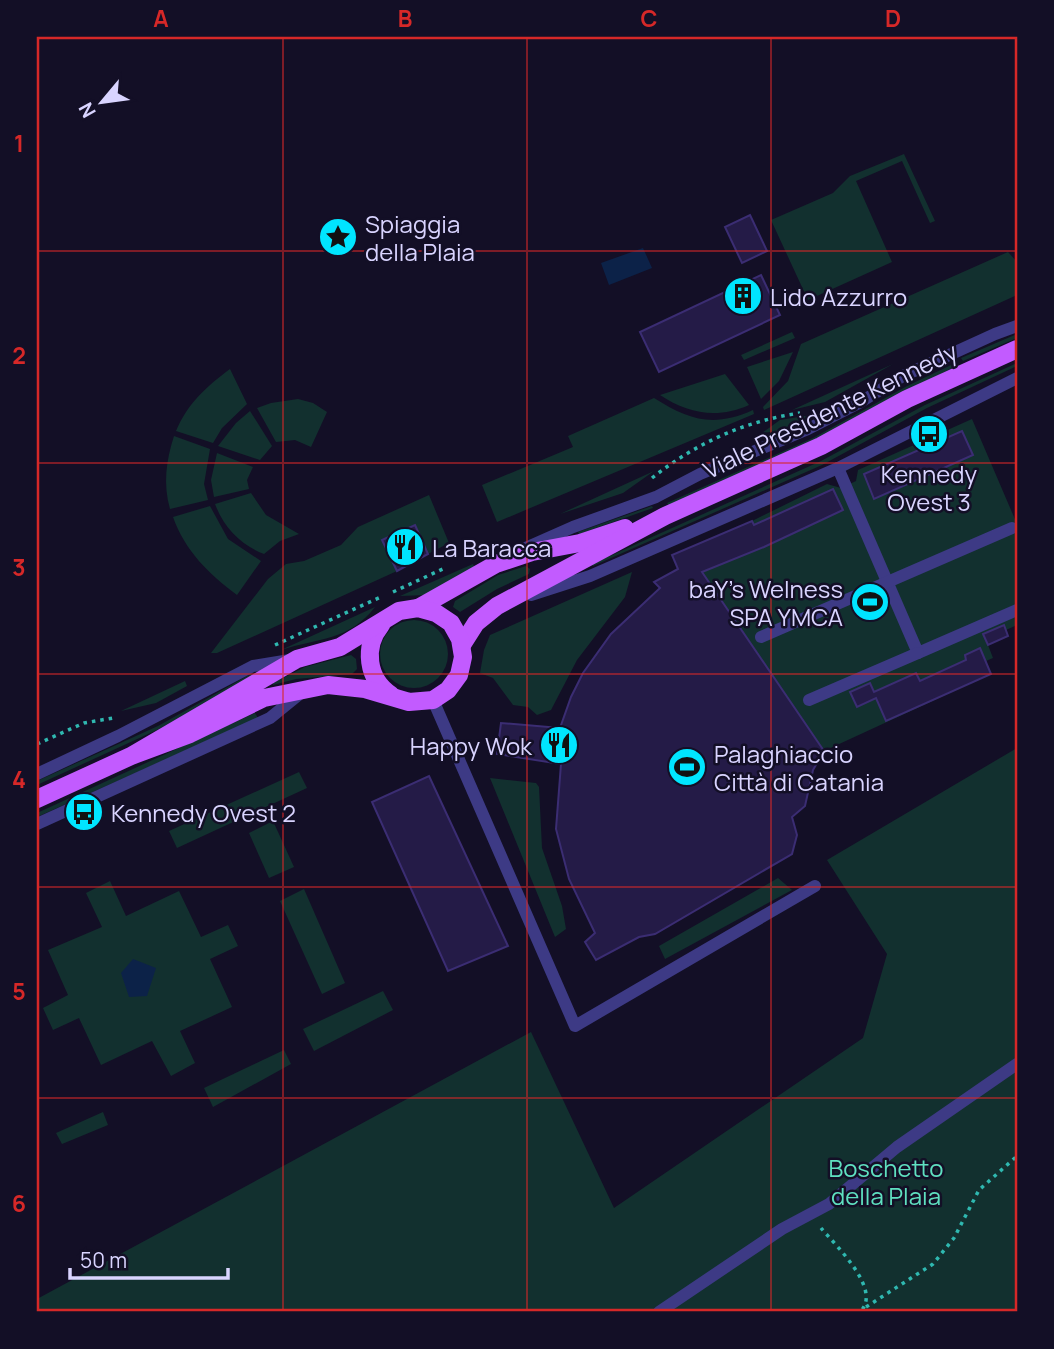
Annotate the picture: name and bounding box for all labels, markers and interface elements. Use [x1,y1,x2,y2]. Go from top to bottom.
text: A [153,2,169,34]
text: B [398,2,412,34]
text: C [641,2,658,34]
text: D [885,2,901,34]
north arrow [66,66,136,136]
text: N [72,98,102,123]
text: 1 [14,127,24,159]
place label: Spiaggia della Plaia [365,207,475,268]
place icon: Spiaggia della Plaia [317,216,359,258]
building icon: Lido Azzurro [722,275,764,317]
place label: Lido Azzurro [770,280,907,313]
street label: Viale Presidente Kennedy [697,334,963,486]
text: 2 [12,339,26,371]
bus stop icon: Kennedy Ovest 3 [908,413,950,455]
place label: Kennedy Ovest 3 [881,457,977,518]
restaurant icon: La Baracca [384,526,426,568]
place label: La Baracca [432,531,551,564]
text: 3 [12,551,26,583]
place label: baY's Welness SPA YMCA [689,572,843,633]
sports icon: baY's Welness SPA YMCA [849,581,891,623]
restaurant icon: Happy Wok [538,724,580,766]
place label: Happy Wok [410,729,533,762]
place label: Palaghiaccio Città di Catania [714,737,884,798]
sports icon: Palaghiaccio Città di Catania [666,746,708,788]
text: 4 [12,763,26,795]
bus stop icon: Kennedy Ovest 2 [63,791,105,833]
place label: Kennedy Ovest 2 [111,796,296,829]
text: 5 [12,975,26,1007]
park label: Boschetto della Plaia [829,1151,943,1212]
text: 6 [12,1187,26,1219]
scale bar [70,1237,228,1281]
text: 50 m [80,1246,127,1274]

